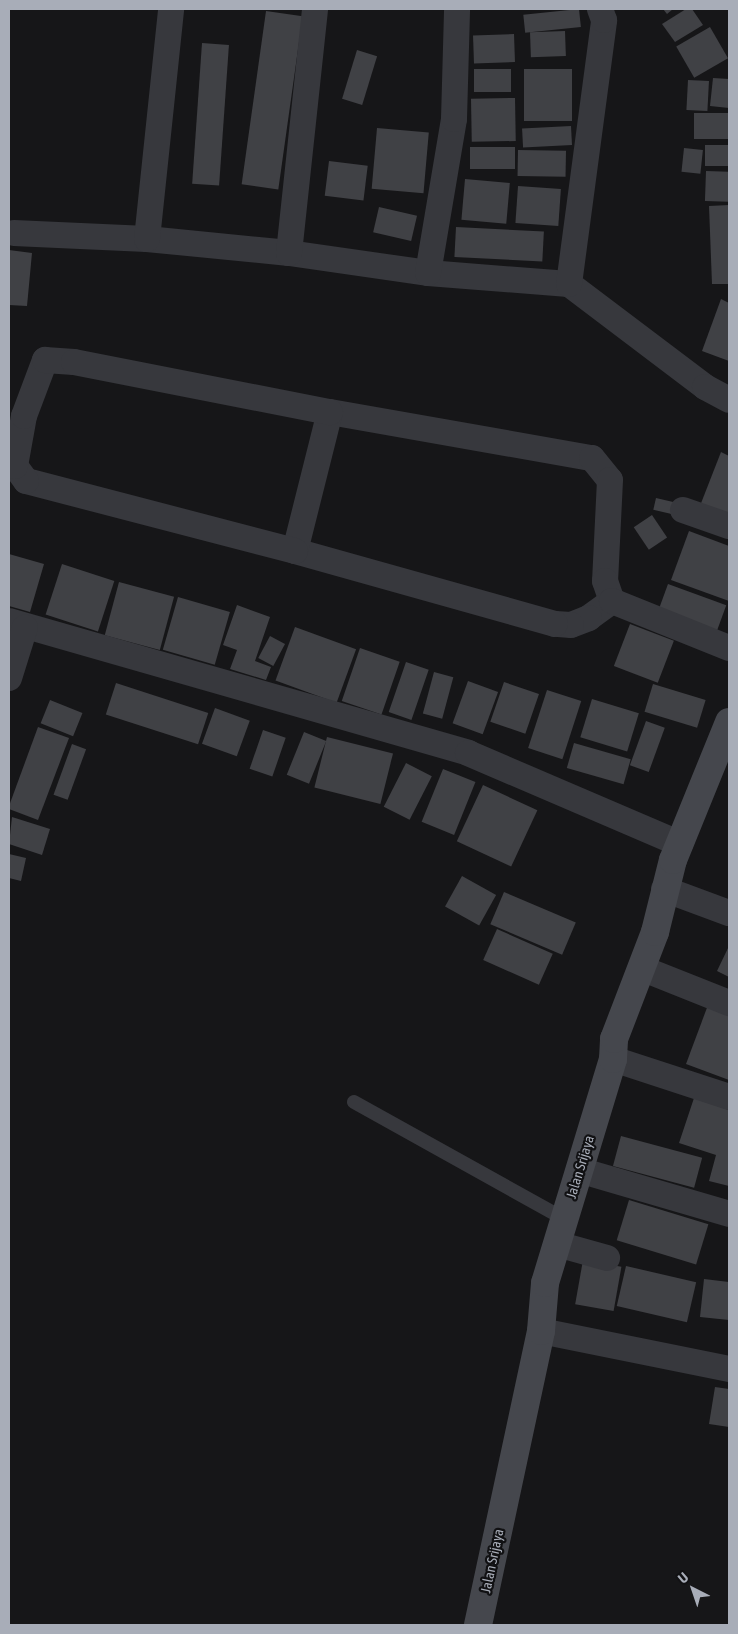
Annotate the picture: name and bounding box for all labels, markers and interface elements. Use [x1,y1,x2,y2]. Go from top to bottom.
street label: Jalan Srijaya [562,1133,598,1201]
street label: Jalan Srijaya [477,1527,507,1595]
north arrow [668,1564,718,1614]
text: U [675,1569,692,1586]

